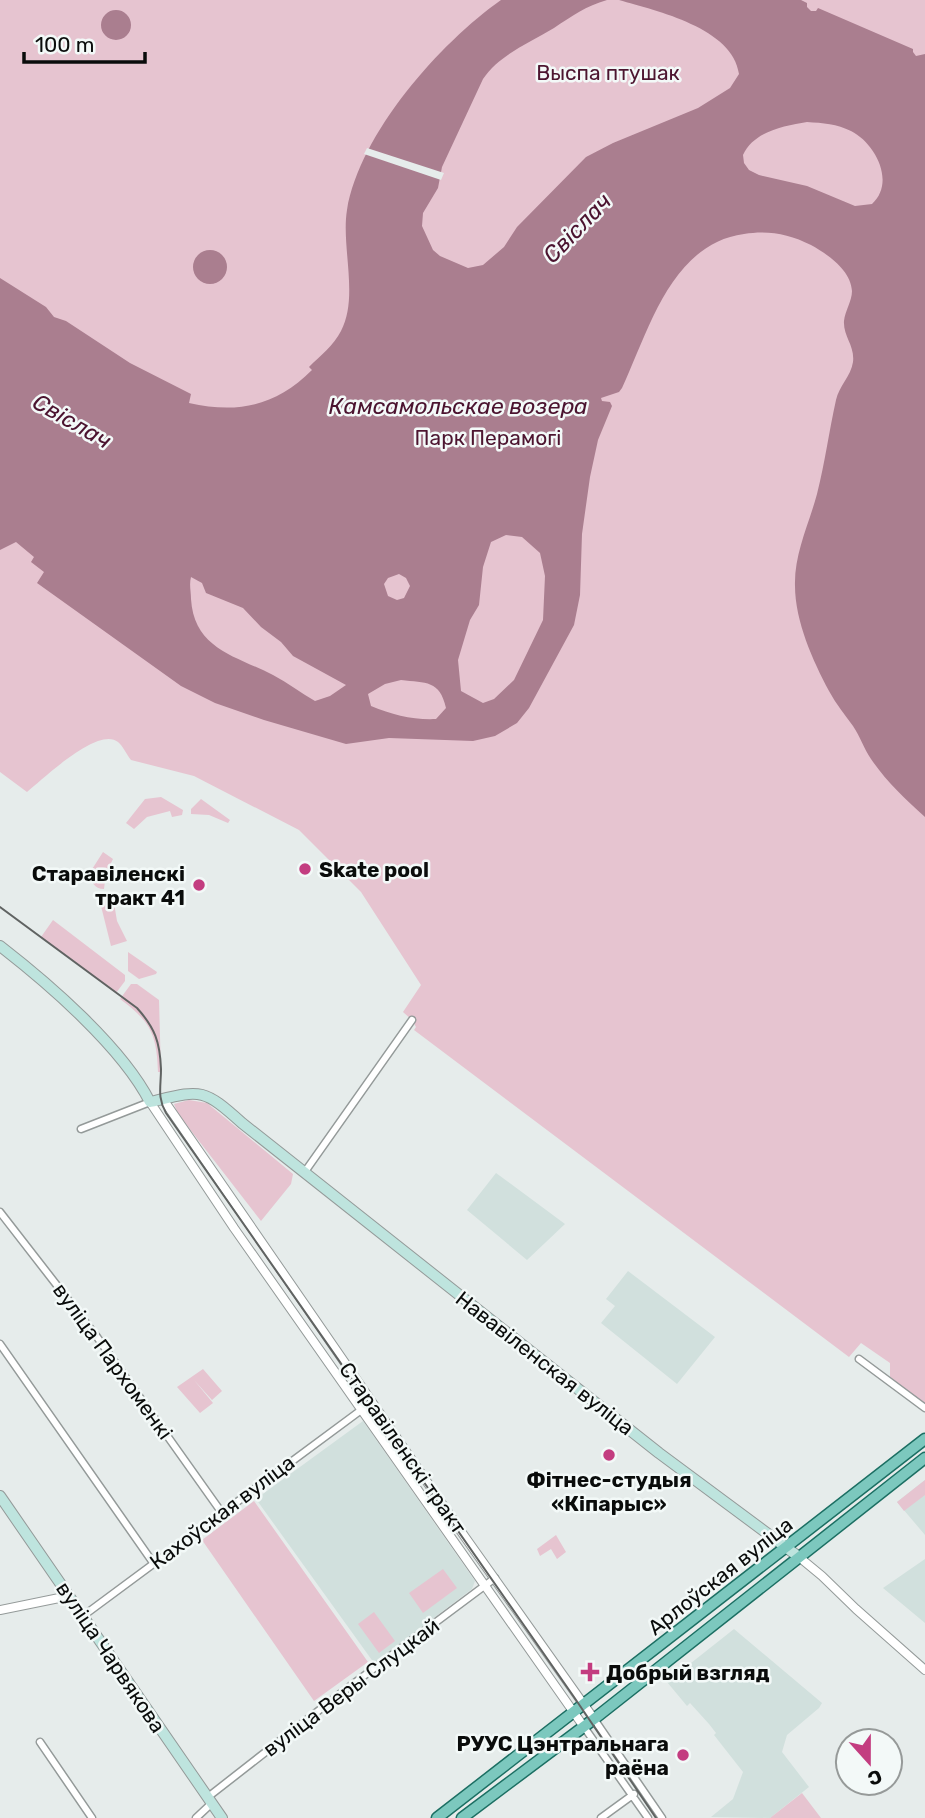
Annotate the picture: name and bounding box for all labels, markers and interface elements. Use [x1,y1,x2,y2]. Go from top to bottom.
scale bar [24,21,145,65]
text: 100 m [35,32,94,57]
park label: Выспа птушак [536,60,680,85]
water label: Свіслач [537,187,617,269]
water label: Свіслач [28,387,116,455]
water label: Камсамольскае возера [329,392,587,420]
park label: Парк Перамогі [415,425,561,450]
place label: Skate pool [319,857,429,882]
place label: Старавіленскі тракт 41 [32,861,185,910]
marker: Skate pool [297,861,313,877]
marker: Старавіленскі тракт 41 [191,877,207,893]
street label: вуліца Пархоменкі [48,1278,178,1444]
street label: Нававіленская вуліца [451,1286,639,1440]
street label: Старавіленскі тракт [334,1357,472,1539]
marker: Фітнес-студыя «Кіпарыс» [601,1447,617,1463]
street label: Кахоўская вуліца [145,1449,299,1575]
place label: Фітнес-студыя «Кіпарыс» [526,1467,692,1516]
street label: Арлоўская вуліца [643,1512,797,1640]
street label: вуліца Чарвякова [51,1577,171,1737]
street label: вуліца Веры Слуцкай [258,1613,444,1761]
place label: Добрый взгляд [606,1660,770,1685]
marker: Добрый взгляд [580,1662,600,1682]
north arrow [834,1727,904,1797]
place label: РУУС Цэнтральнага раёна [457,1731,669,1780]
marker: РУУС Цэнтральнага раёна [675,1747,691,1763]
text: С [865,1764,885,1791]

